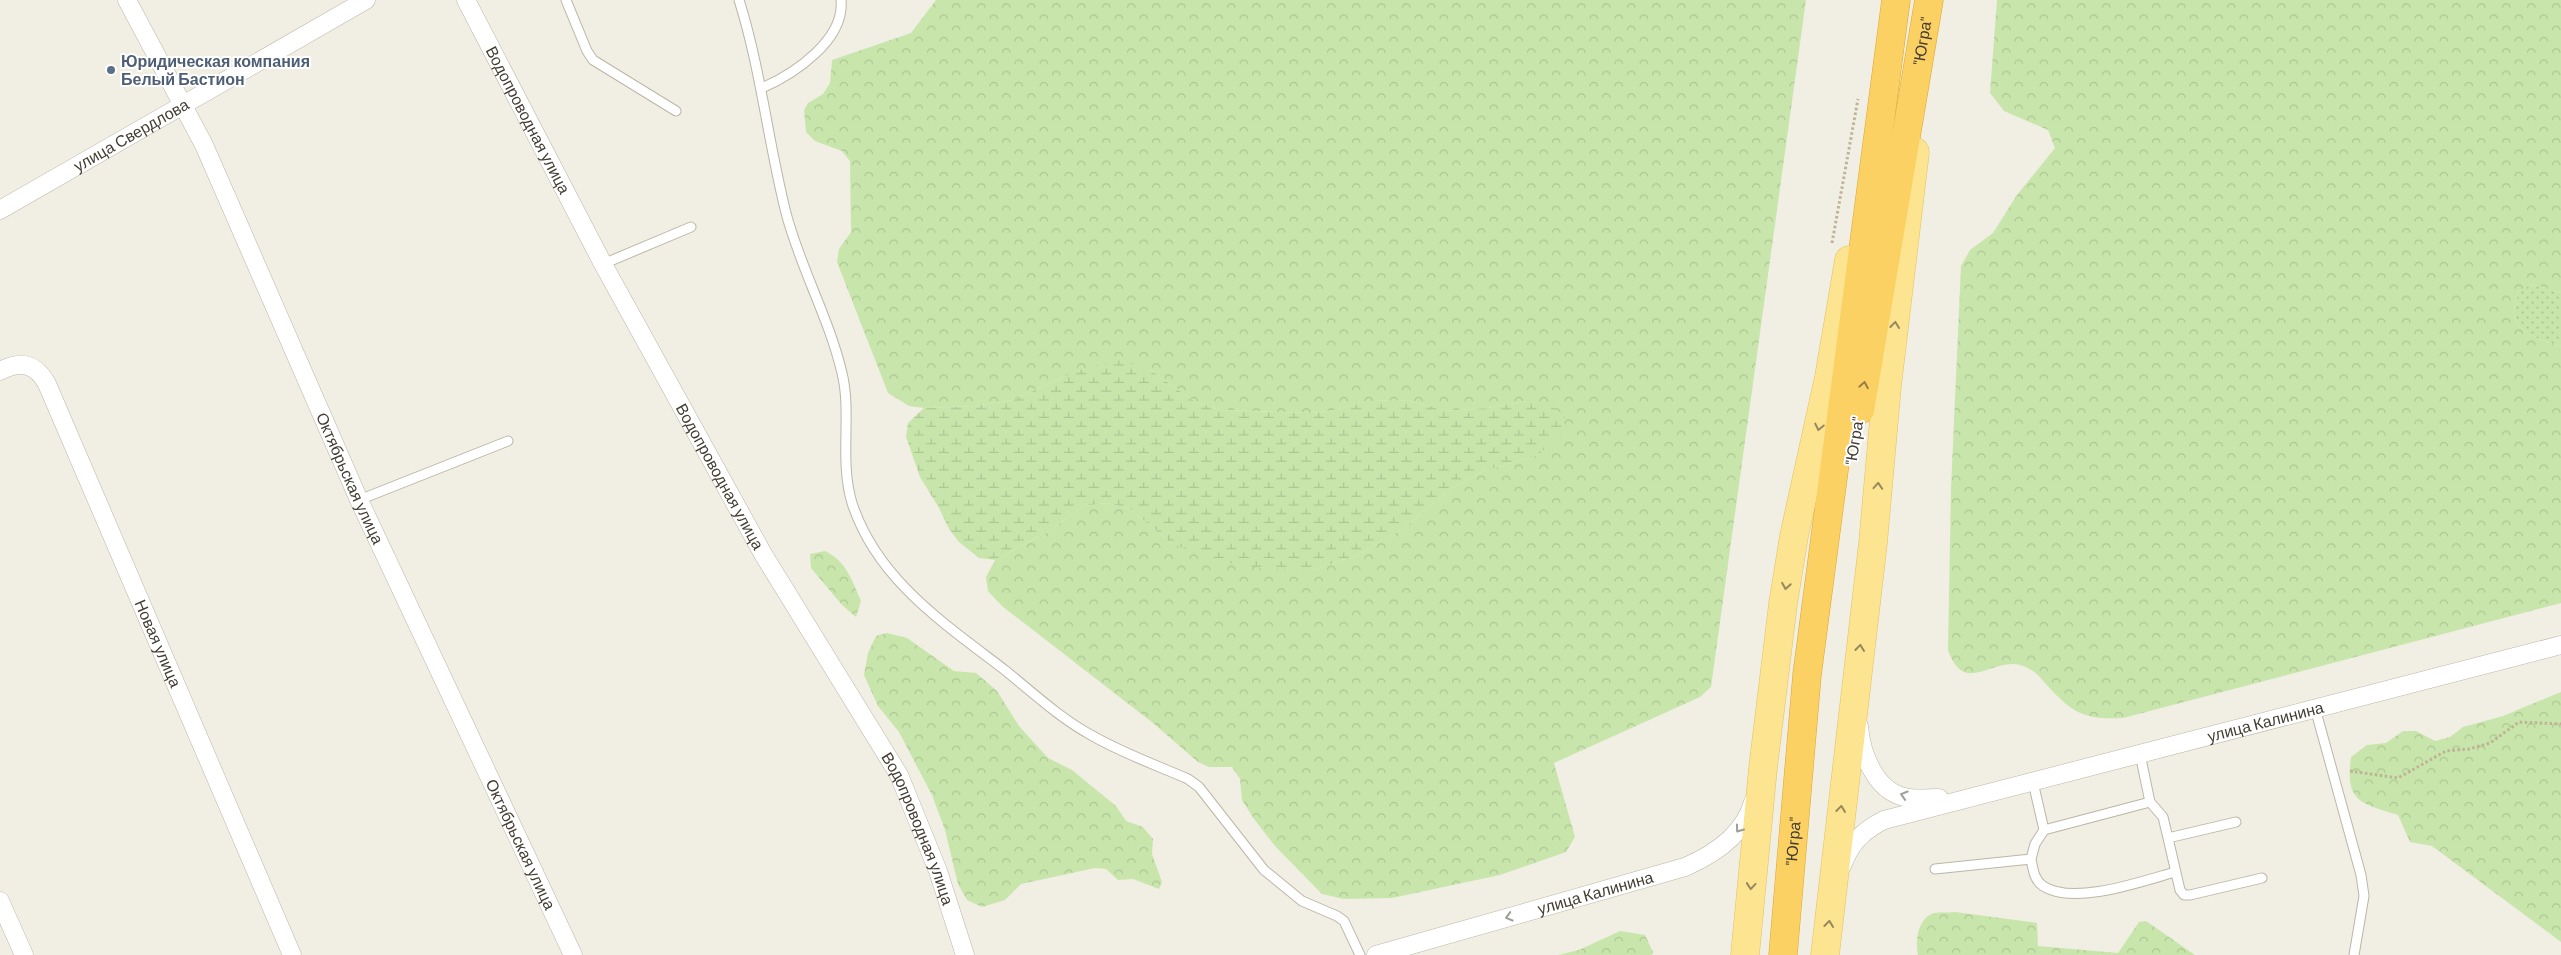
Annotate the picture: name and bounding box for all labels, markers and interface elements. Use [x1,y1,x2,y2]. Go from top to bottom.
street label: "Югра" [1908,16,1935,66]
street label: Водопроводная улица [482,43,575,197]
place label: Юридическая компания Белый Бастион [121,51,310,88]
marker: Юридическая компания Белый Бастион [105,64,117,76]
street label: улица Свердлова [70,94,192,175]
one-way arrow [1889,320,1900,328]
one-way arrow [1858,381,1868,390]
street label: Водопроводная улица [673,400,769,553]
street label: Октябрьская улица [313,409,388,547]
street label: "Югра" [1840,416,1867,466]
one-way arrow [1814,423,1824,432]
one-way arrow [1872,482,1883,490]
one-way arrow [1781,583,1792,591]
street label: Новая улица [132,596,186,690]
one-way arrow [1854,643,1865,651]
street label: улица Калинина [2205,697,2326,745]
street label: Водопроводная улица [878,748,958,907]
street label: Октябрьская улица [483,776,560,913]
one-way arrow [1900,791,1909,801]
one-way arrow [1835,805,1846,813]
street label: "Югра" [1781,817,1804,866]
one-way arrow [1736,823,1745,833]
street label: улица Калинина [1535,867,1655,918]
one-way arrow [1746,882,1757,890]
one-way arrow [1505,911,1514,922]
one-way arrow [1823,919,1834,927]

